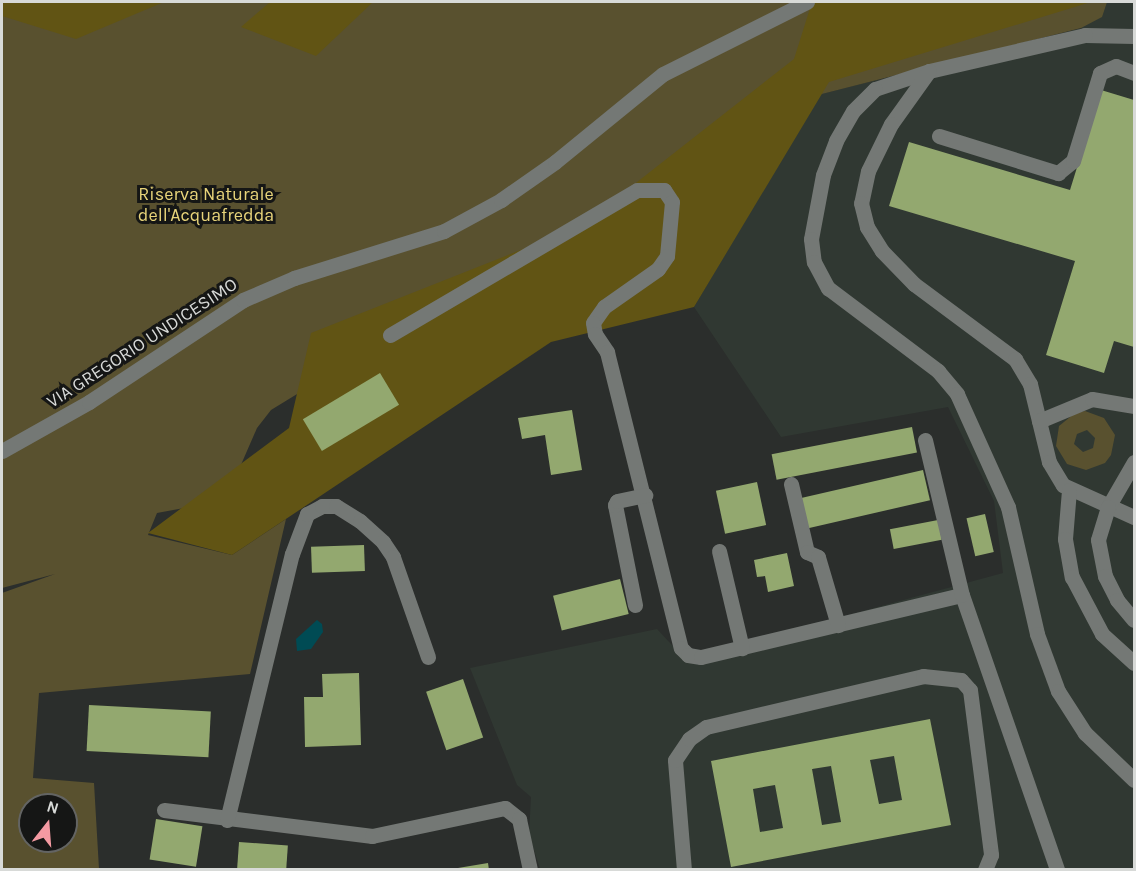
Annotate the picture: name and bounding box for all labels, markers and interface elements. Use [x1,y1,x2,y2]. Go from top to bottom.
park label: Riserva Naturale dell'Acquafredda [138,184,274,226]
street label: VIA GREGORIO UNDICESIMO [43,273,241,413]
north arrow [18,793,78,853]
text: N [45,796,61,818]

